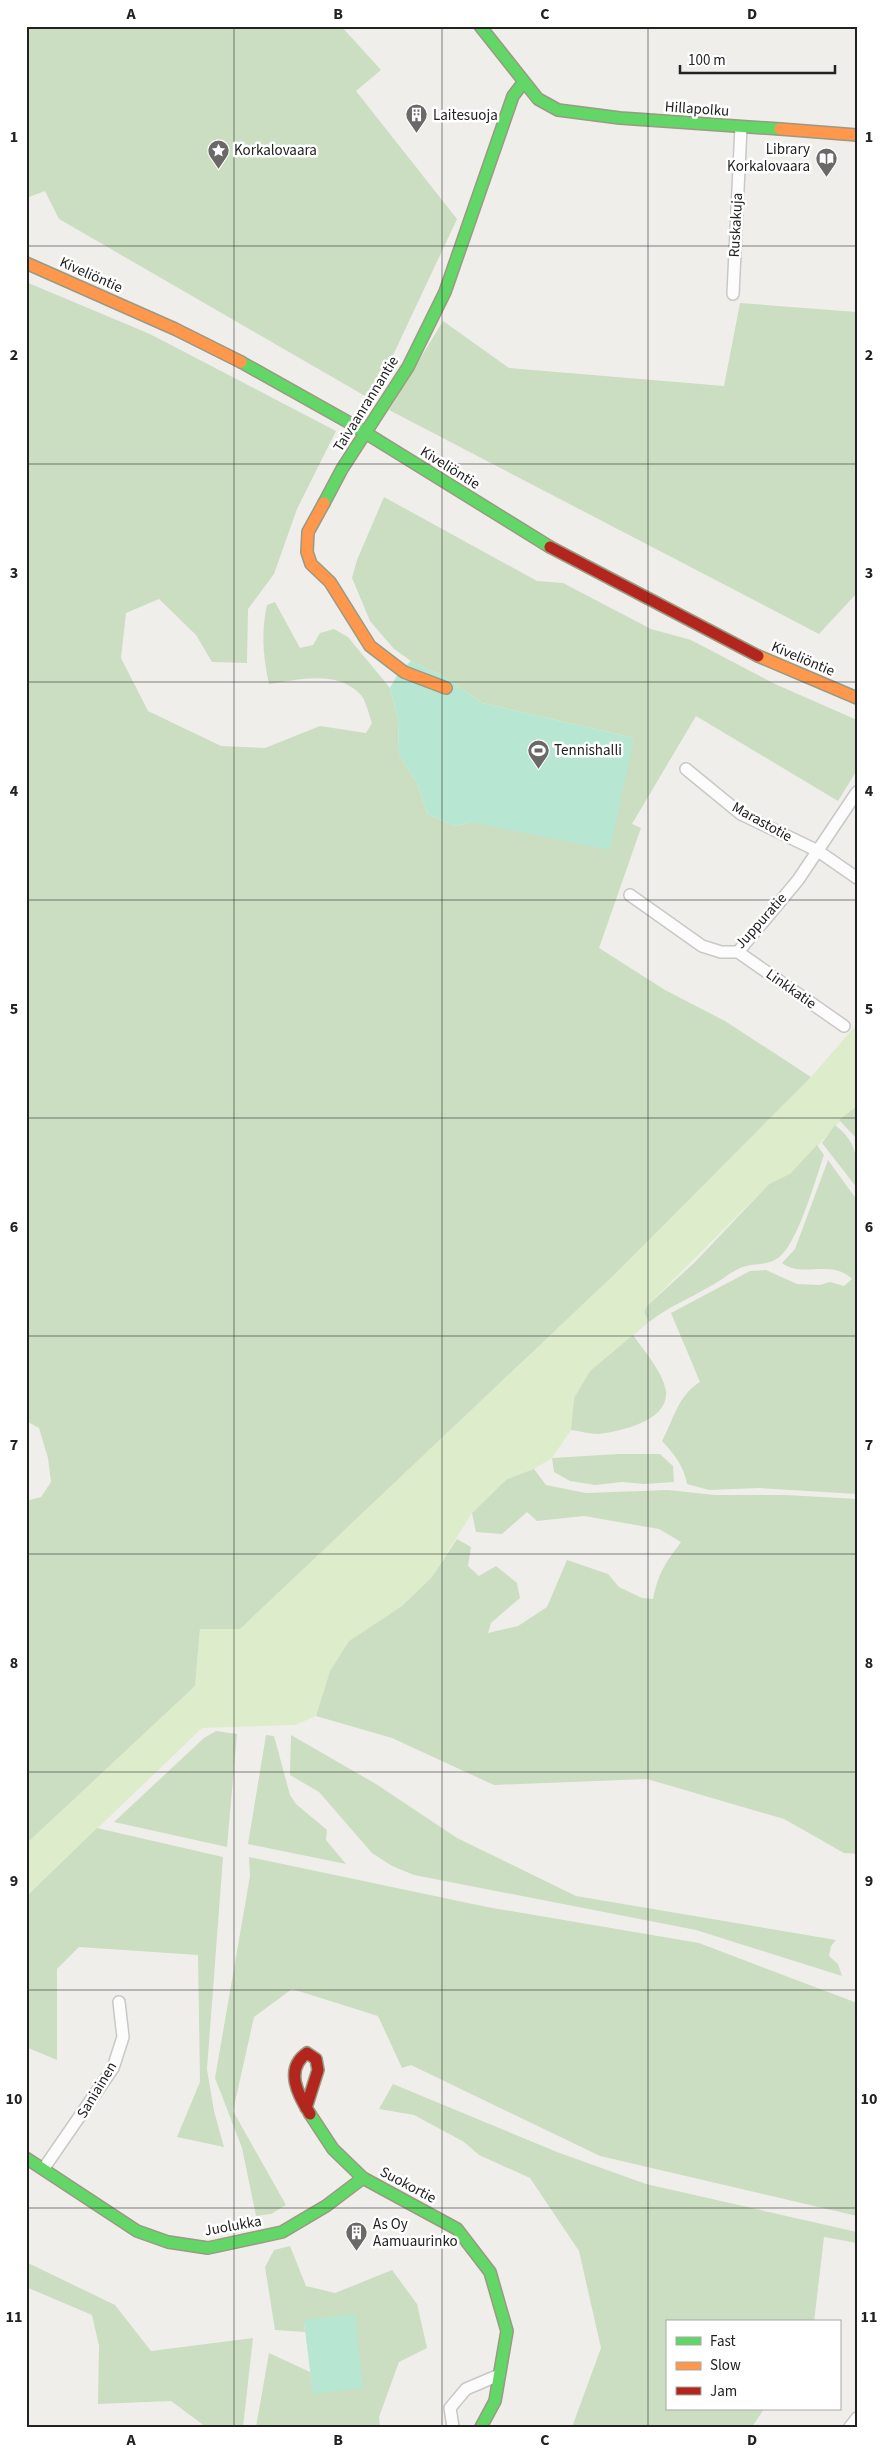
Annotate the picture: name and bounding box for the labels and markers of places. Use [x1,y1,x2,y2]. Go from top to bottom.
building icon: Laitesuoja [405,103,429,134]
place label: Laitesuoja [433,105,498,126]
place icon: Korkalovaara [206,138,230,169]
place label: Library Korkalovaara [727,139,810,177]
place label: Korkalovaara [234,140,317,161]
library icon: Library Korkalovaara [814,146,838,177]
sports icon: Tennishalli [526,738,550,769]
place label: Tennishalli [554,740,622,761]
place label: As Oy Aamuaurinko [373,2214,458,2252]
building icon: As Oy Aamuaurinko [345,2221,369,2252]

